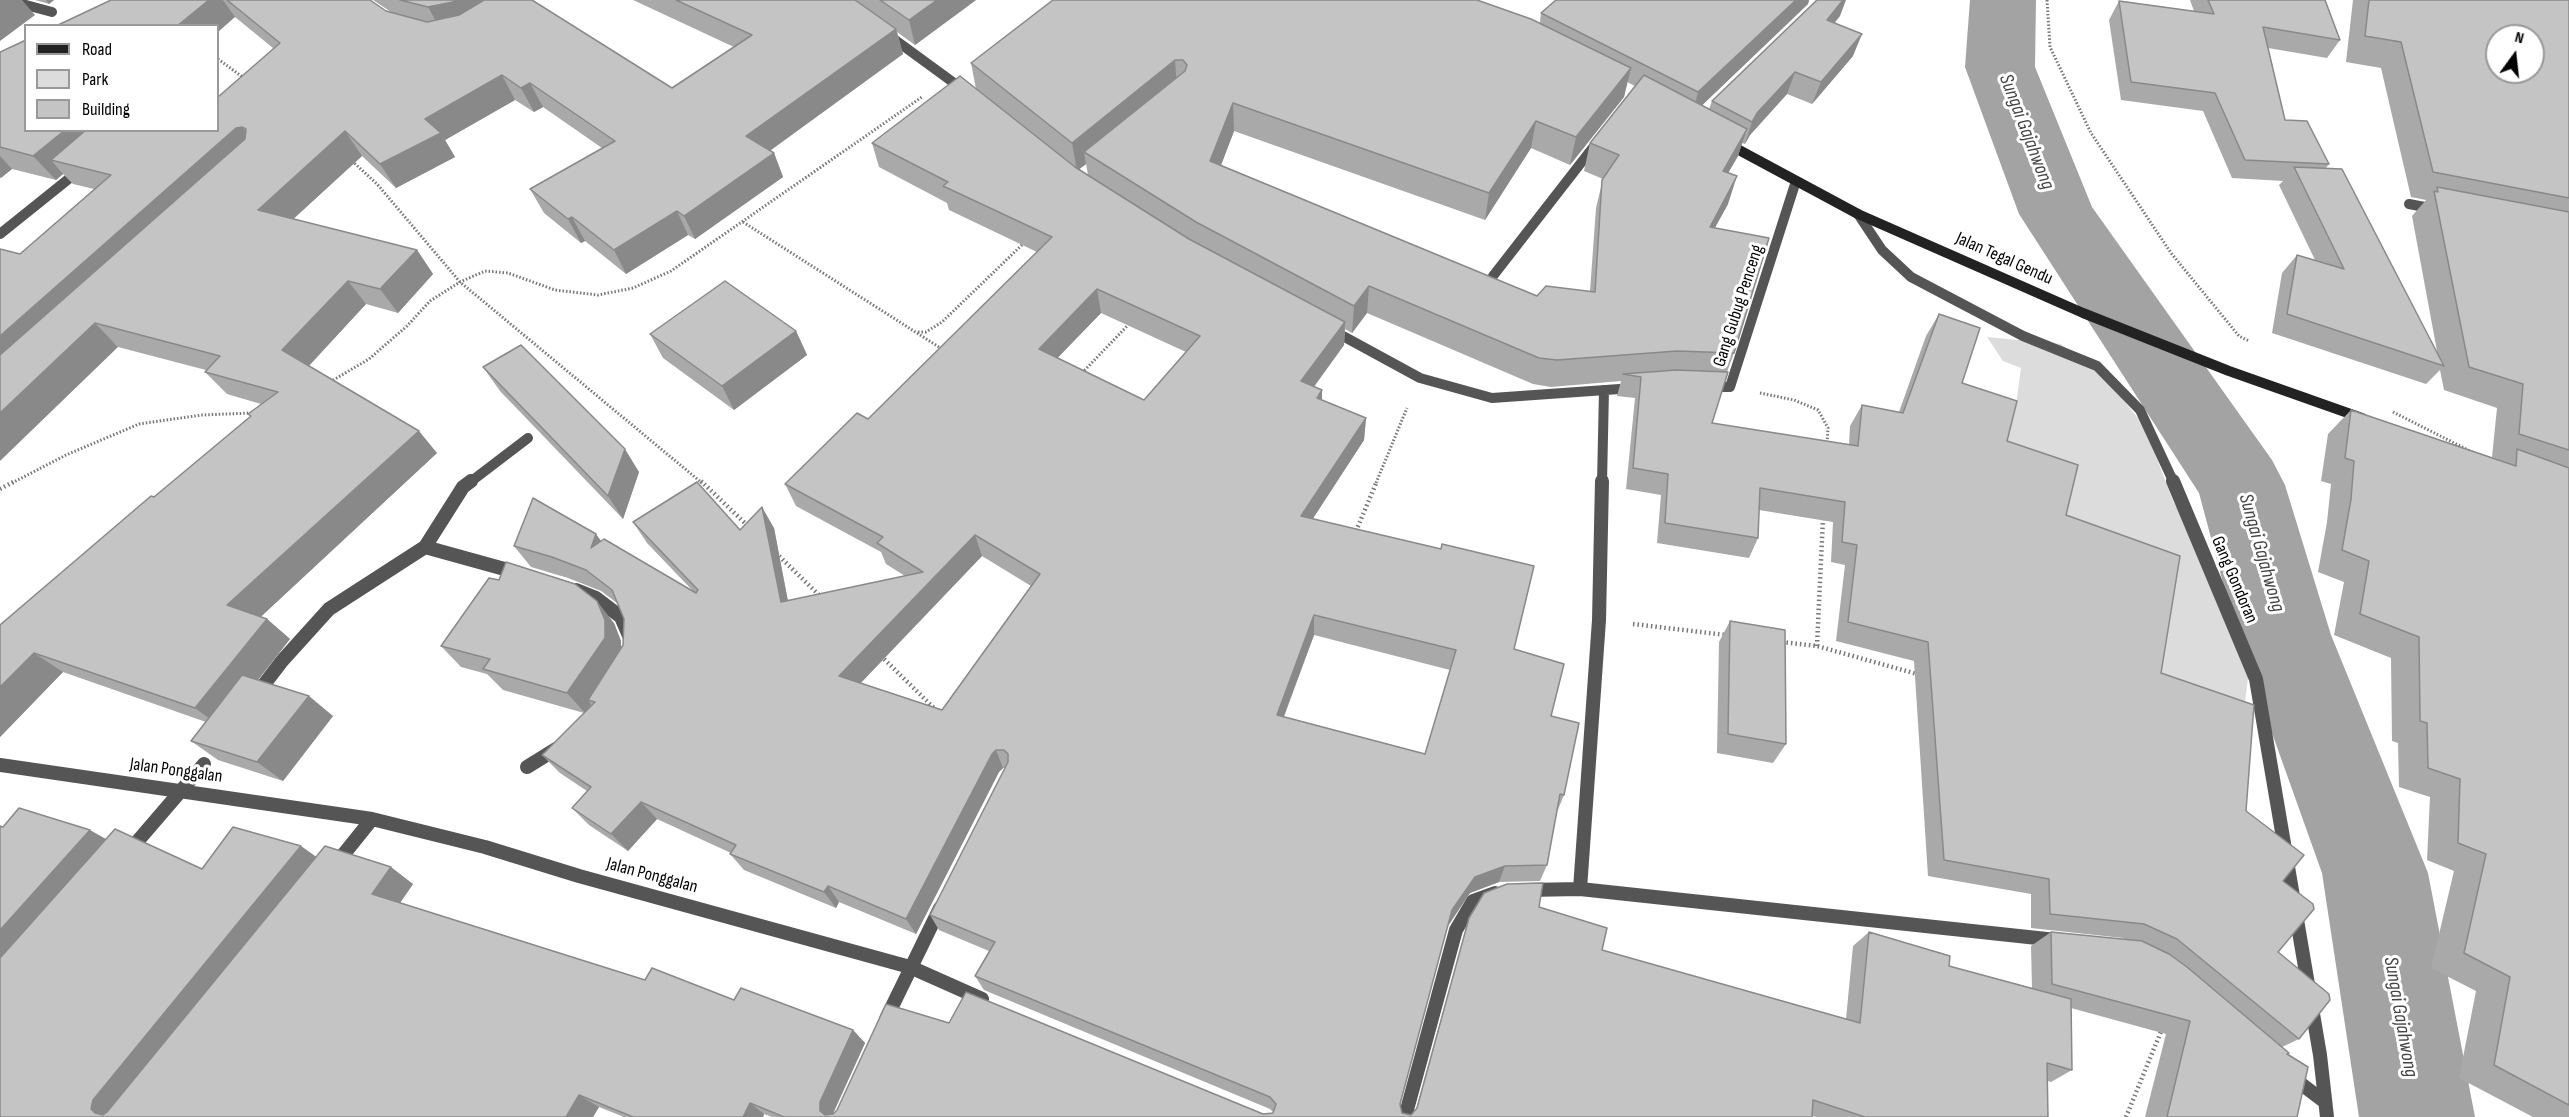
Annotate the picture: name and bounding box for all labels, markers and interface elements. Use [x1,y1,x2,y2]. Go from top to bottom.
legend [24,24,219,132]
north arrow [2485,24,2545,84]
text: N [2513,28,2526,48]
text: Road [82,39,112,60]
text: Park [82,69,108,90]
water label: Sungai Gajahwong [1993,71,2059,193]
text: Building [82,99,130,120]
street label: Jalan Tegal Gendu [1952,228,2056,290]
street label: Gang Gubug Penceng [1709,242,1769,370]
water label: Sungai Gajahwong [2233,491,2289,615]
street label: Gang Gondoran [2206,533,2262,627]
street label: Jalan Ponggalan [128,754,224,788]
street label: Jalan Ponggalan [604,853,700,899]
water label: Sungai Gajahwong [2378,955,2422,1079]

